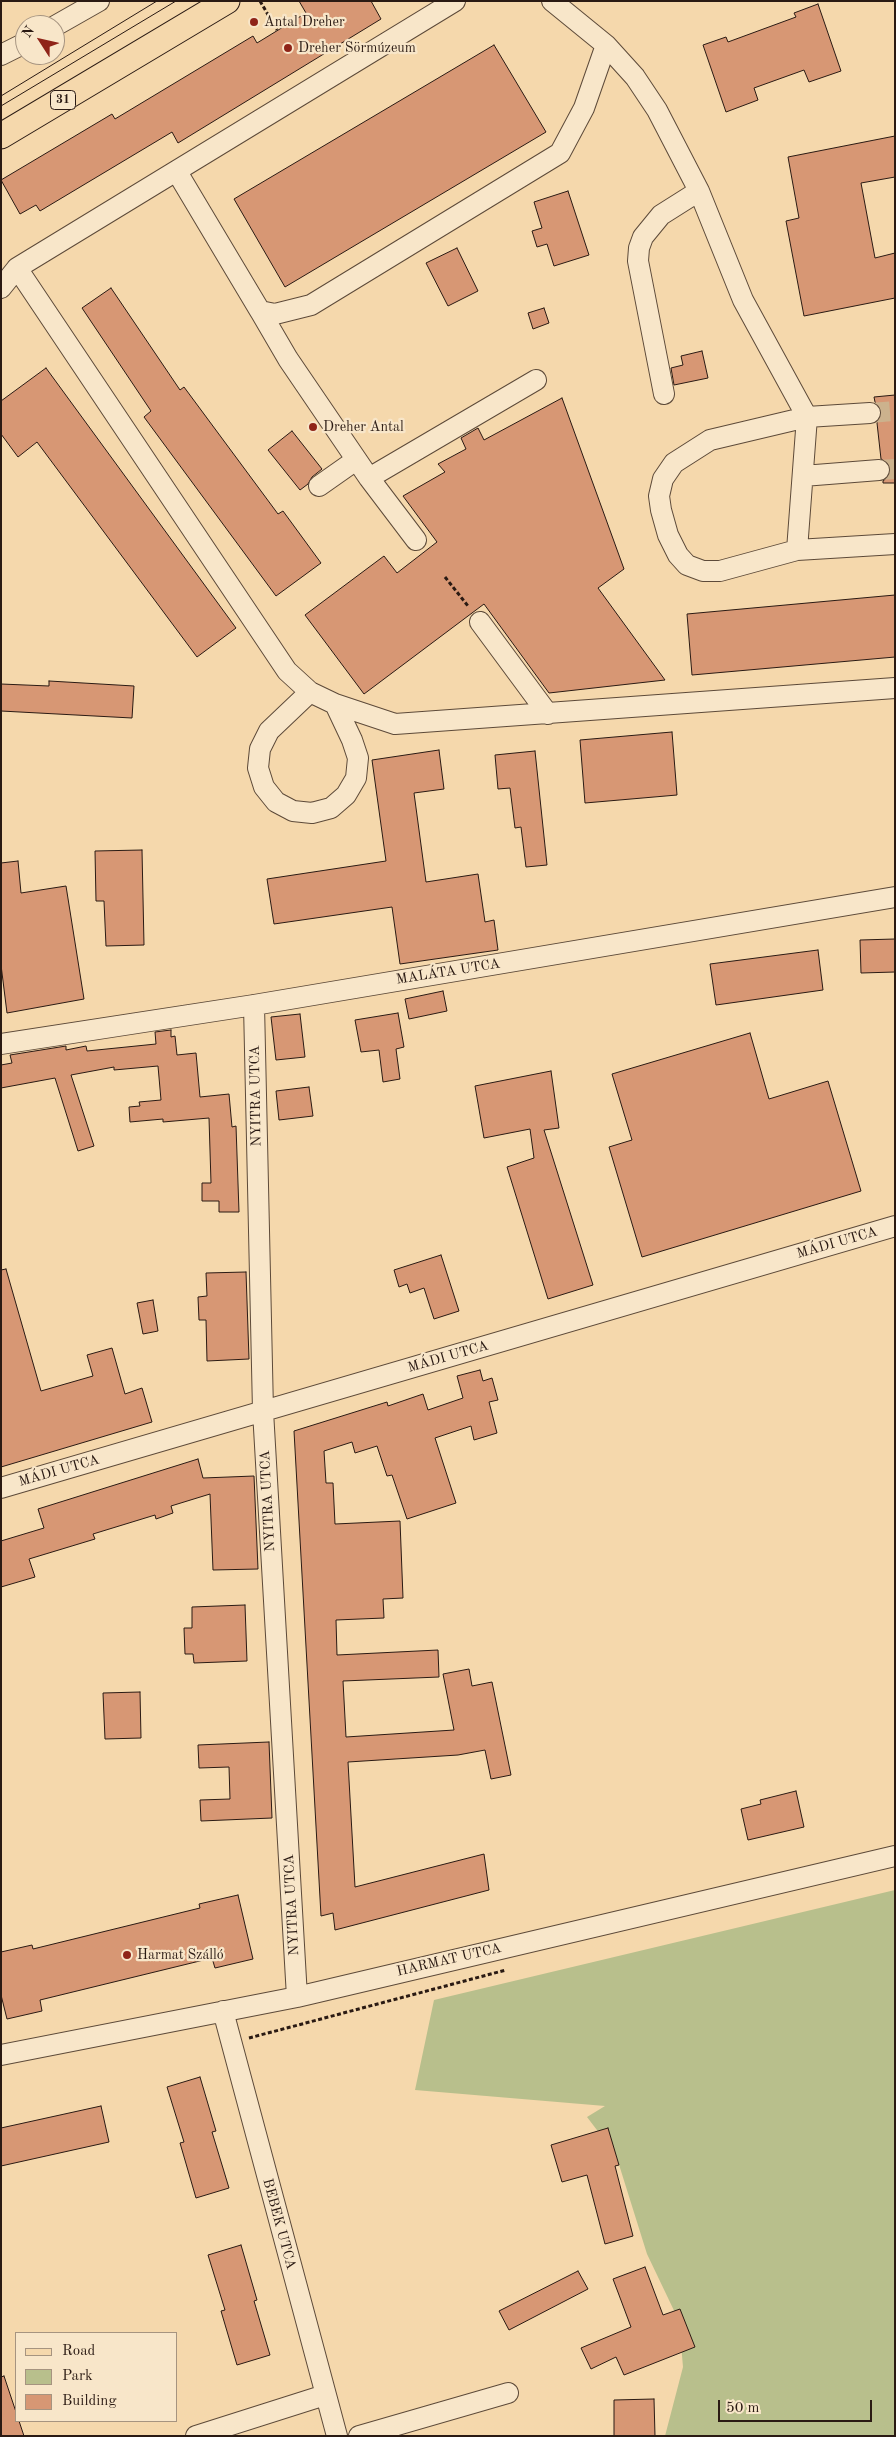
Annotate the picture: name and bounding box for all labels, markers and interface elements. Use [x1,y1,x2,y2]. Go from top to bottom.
place label: Antal Dreher [264,14,345,30]
north arrow [15,15,65,65]
marker: Antal Dreher [248,16,260,28]
text: N [20,24,37,40]
place label: Dreher Sörmúzeum [298,40,416,56]
marker: Dreher Sörmúzeum [282,42,294,54]
road number: 31 [50,90,76,110]
place label: Dreher Antal [323,419,404,435]
marker: Dreher Antal [307,421,319,433]
street label: MALÁTA UTCA [395,955,501,989]
street label: NYITRA UTCA [247,1045,265,1147]
street label: MÁDI UTCA [795,1223,879,1263]
street label: MÁDI UTCA [406,1337,490,1377]
street label: NYITRA UTCA [257,1450,279,1552]
street label: MÁDI UTCA [17,1451,101,1491]
street label: NYITRA UTCA [281,1854,303,1956]
street label: HARMAT UTCA [395,1940,503,1980]
place label: Harmat Szálló [137,1947,224,1963]
marker: Harmat Szálló [121,1949,133,1961]
street label: BEBEK UTCA [259,2177,299,2271]
legend [15,2332,178,2422]
text: Road [62,2344,95,2359]
text: Park [62,2369,93,2384]
scale bar [721,2390,875,2422]
text: Building [62,2394,117,2409]
text: 50 m [726,2401,760,2416]

